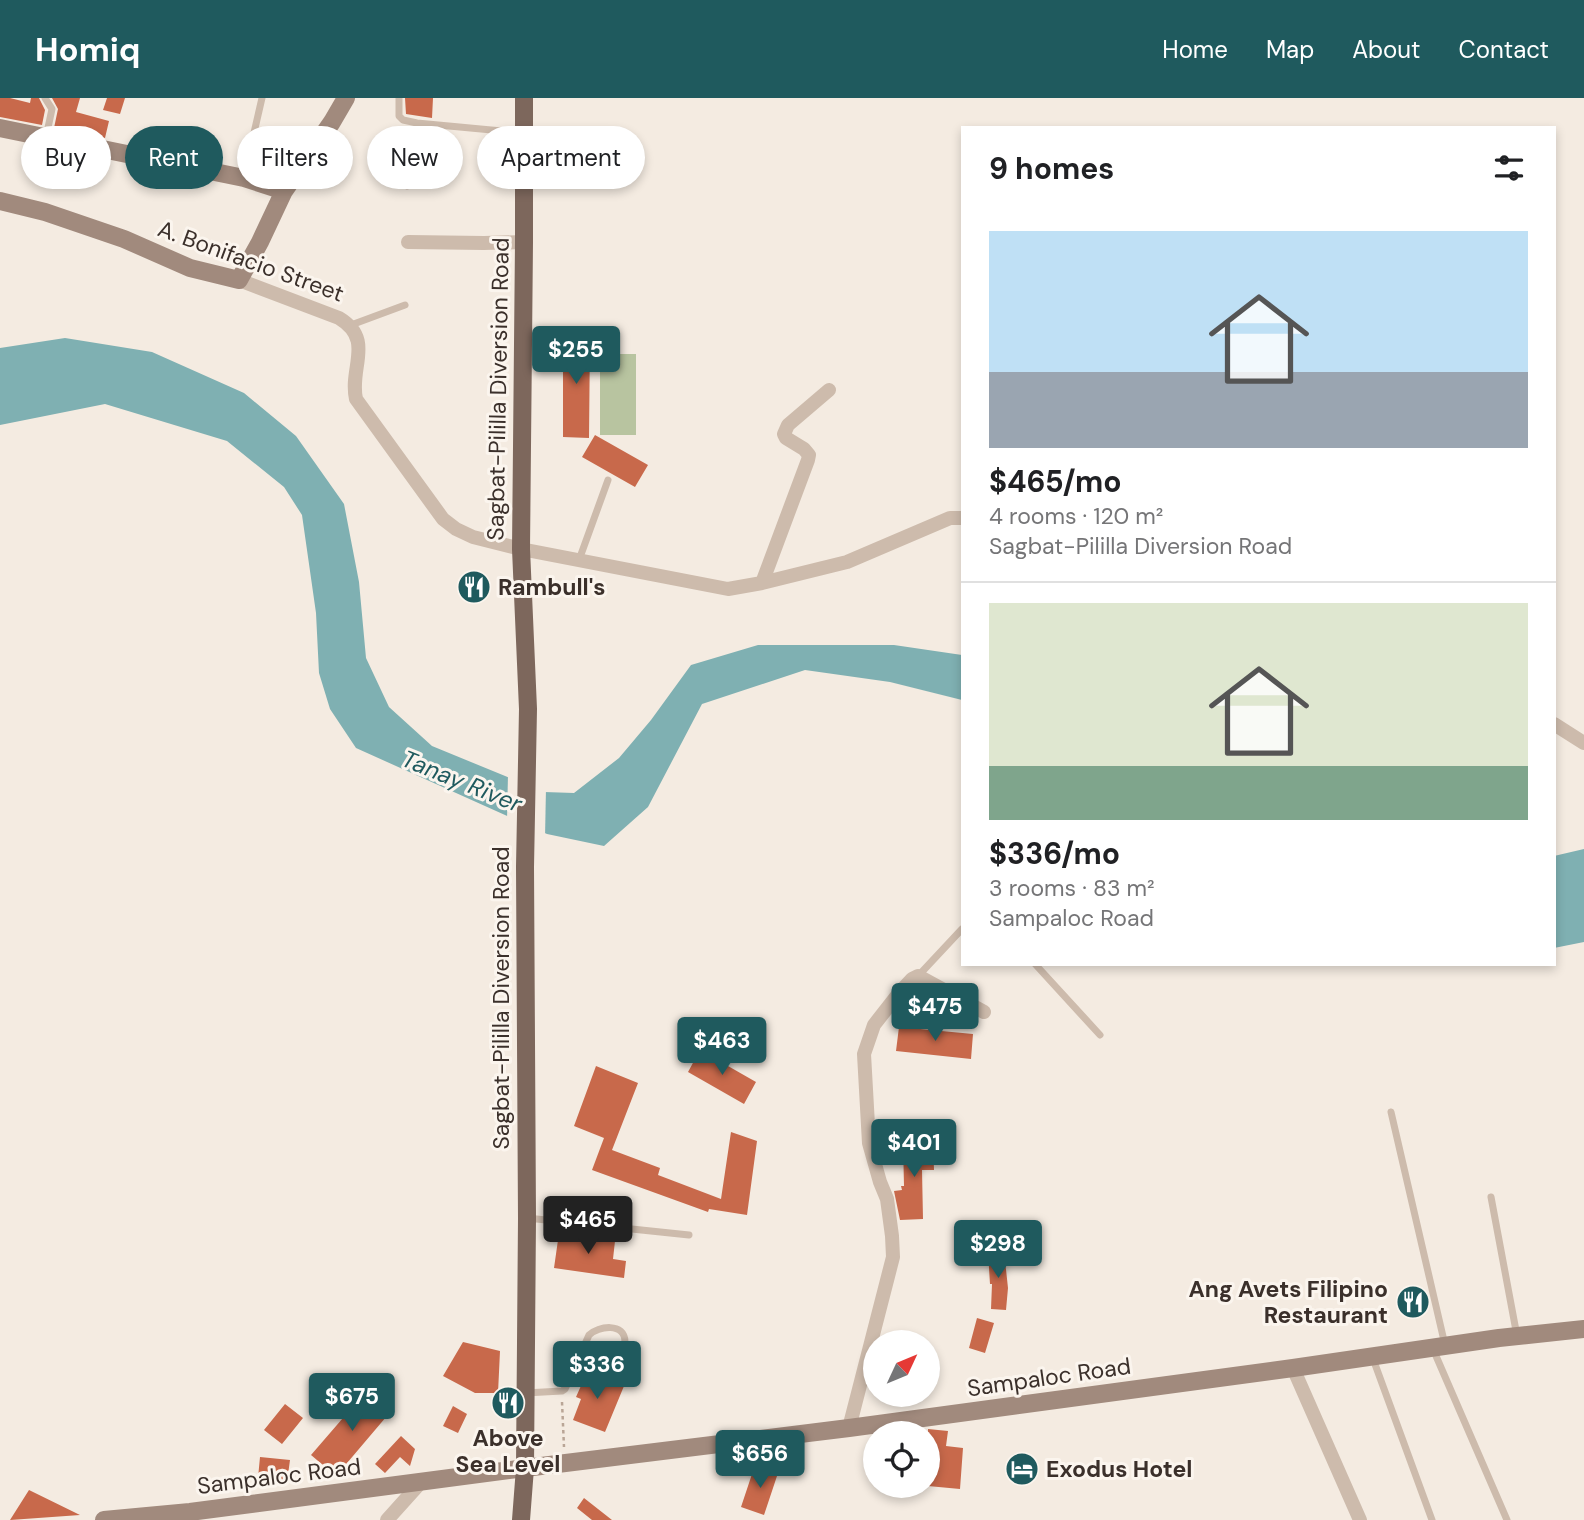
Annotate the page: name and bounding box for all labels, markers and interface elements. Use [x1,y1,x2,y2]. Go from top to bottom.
text: Homiq [35,28,140,71]
text: Home [1162,34,1228,65]
text: Map [1266,34,1314,65]
text: About [1352,34,1421,65]
text: Contact [1459,34,1549,65]
chip: Buy [21,126,111,189]
chip: Rent [125,126,223,189]
chip: Filters [237,126,353,189]
chip: New [367,126,463,189]
chip: Apartment [477,126,645,189]
text: 9 homes [989,149,1114,188]
icon: filters [1490,149,1528,187]
street label: A. Bonifacio Street [154,213,348,309]
street label: Sagbat-Pililla Diversion Road [480,237,516,541]
icon: home [1196,276,1322,402]
pin: $255 [535,327,617,386]
text: $255 [548,334,604,364]
text: $465/mo [989,462,1122,501]
text: 4 rooms · 120 m² [989,501,1163,531]
text: Sagbat-Pililla Diversion Road [989,531,1292,561]
restaurant icon: Rambull's [455,568,493,606]
place label: Rambull's [498,572,605,602]
icon: home [1196,648,1322,774]
water label: Tanay River [397,743,528,820]
text: $336/mo [989,834,1120,873]
street label: Sagbat-Pililla Diversion Road [486,846,516,1150]
text: 3 rooms · 83 m² [989,873,1155,903]
text: Sampaloc Road [989,903,1154,933]
pin: $475 [894,984,976,1043]
text: $475 [908,991,962,1021]
pin: $463 [681,1018,763,1077]
text: $463 [693,1025,751,1055]
pin: $401 [873,1119,955,1179]
text: $401 [887,1127,941,1157]
pin: $465 [547,1196,629,1256]
text: $465 [559,1204,617,1234]
pin: $298 [957,1220,1039,1280]
text: $298 [970,1228,1026,1258]
place label: Ang Avets Filipino Restaurant [1189,1274,1388,1330]
restaurant icon: Ang Avets Filipino Restaurant [1394,1283,1432,1321]
north arrow [863,1330,940,1407]
map controls [863,1330,940,1498]
pin: $336 [556,1342,638,1401]
text: $336 [569,1349,625,1379]
street label: Sampaloc Road [965,1351,1133,1403]
pin: $675 [311,1374,393,1433]
text: $675 [325,1381,379,1411]
restaurant icon: Above Sea Level [489,1384,527,1422]
button: locate [863,1421,940,1498]
place label: Above Sea Level [456,1423,560,1479]
pin: $656 [719,1430,801,1490]
text: $656 [732,1438,788,1468]
hotel icon: Exodus Hotel [1003,1450,1041,1488]
street label: Sampaloc Road [195,1451,363,1501]
place label: Exodus Hotel [1046,1454,1193,1484]

